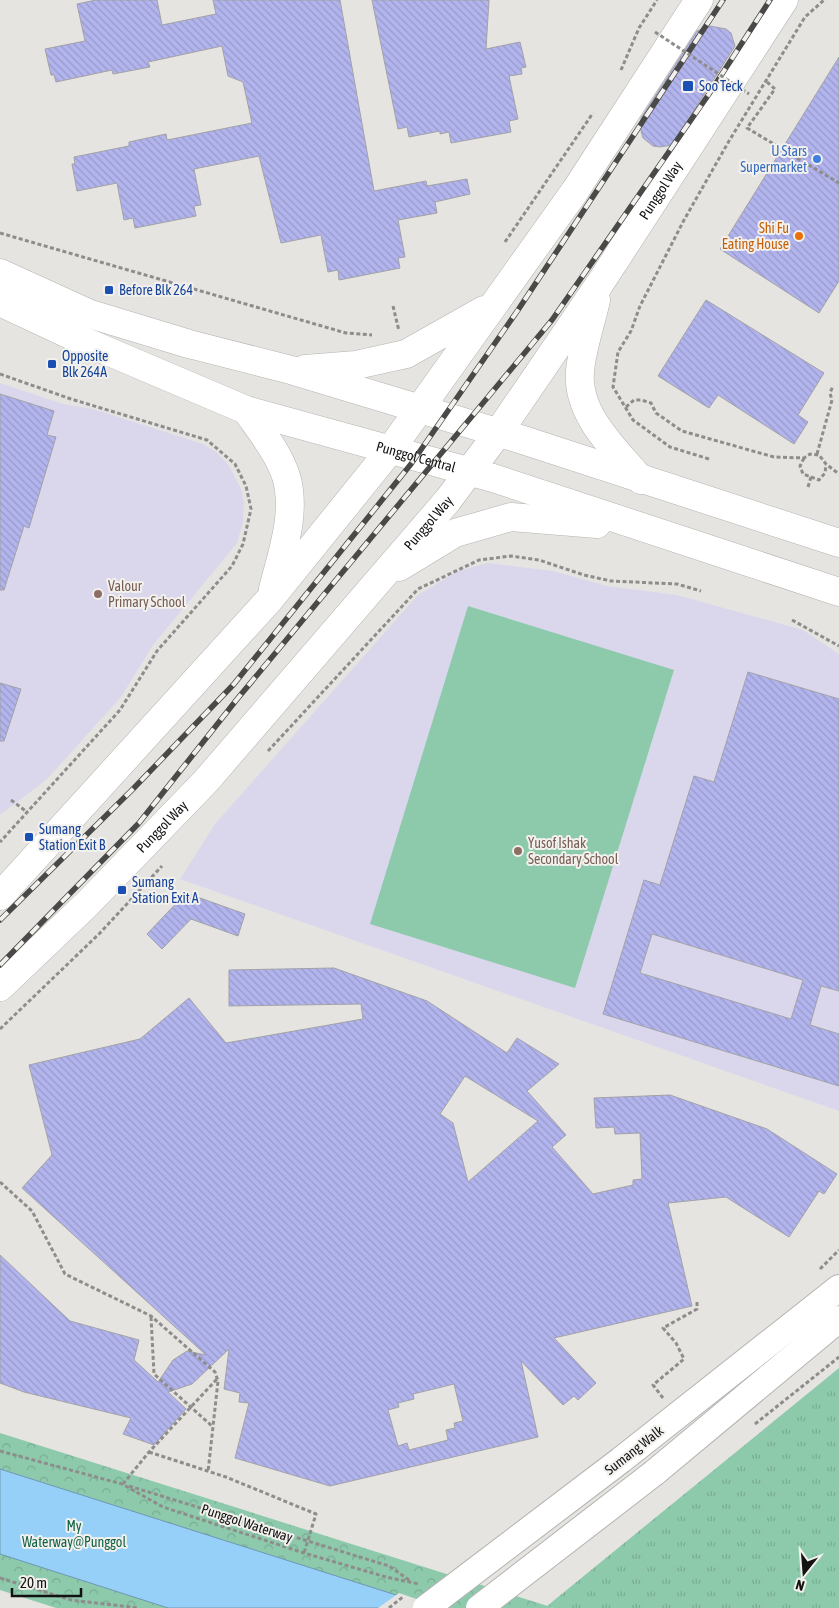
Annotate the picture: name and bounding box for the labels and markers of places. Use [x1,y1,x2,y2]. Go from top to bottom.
place label: Soo Teck [699,78,743,94]
marker: Soo Teck [681,79,695,93]
place label: U Stars Supermarket [740,143,807,175]
marker: U Stars Supermarket [811,153,823,165]
place label: Shi Fu Eating House [722,220,789,252]
marker: Shi Fu Eating House [793,230,805,242]
place label: Before Blk 264 [119,282,193,298]
marker: Before Blk 264 [103,284,115,296]
place label: Opposite Blk 264A [62,348,108,380]
marker: Opposite Blk 264A [46,358,58,370]
place label: Valour Primary School [108,578,186,610]
marker: Valour Primary School [92,588,104,600]
place label: Sumang Station Exit B [39,821,106,853]
marker: Sumang Station Exit B [23,831,35,843]
place label: Yusof Ishak Secondary School [528,835,619,867]
marker: Yusof Ishak Secondary School [512,845,524,857]
place label: Sumang Station Exit A [132,874,199,906]
marker: Sumang Station Exit A [116,884,128,896]

